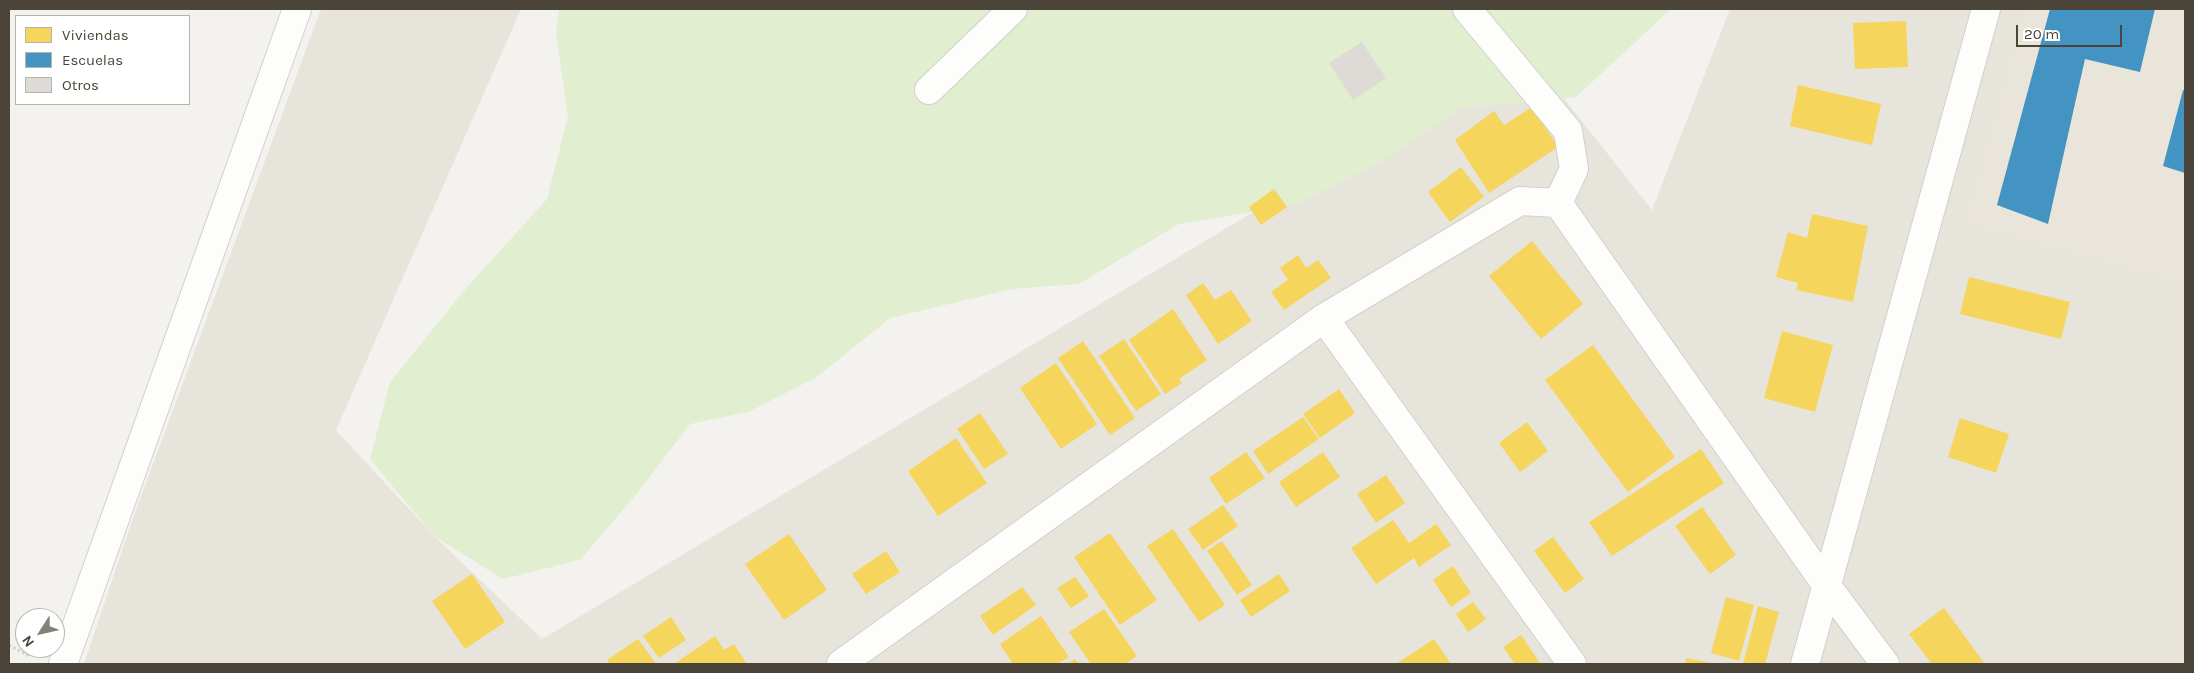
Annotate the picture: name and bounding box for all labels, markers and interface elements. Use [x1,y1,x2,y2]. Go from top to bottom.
legend [15,15,190,105]
scale bar [2019,15,2125,47]
text: 20 m [2024,25,2059,43]
text: Viviendas [62,26,129,44]
text: Escuelas [62,51,123,69]
text: Otros [62,76,99,94]
north arrow [15,608,65,658]
text: N [18,632,38,650]

